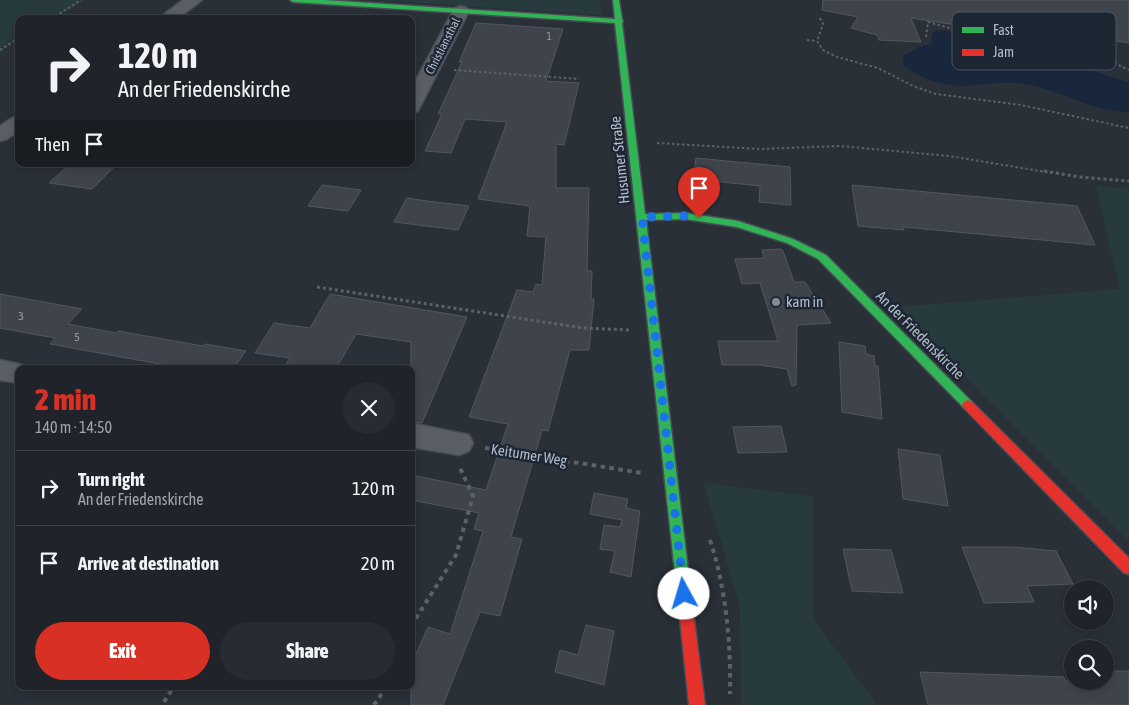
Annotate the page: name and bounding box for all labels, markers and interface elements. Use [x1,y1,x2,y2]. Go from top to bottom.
legend [952,12,1116,70]
street label: Christiansthal [423,15,464,77]
text: Fast [993,22,1014,38]
house number: 1 [546,30,552,42]
icon: right [35,35,100,100]
text: 120 m [118,35,197,75]
text: Jam [993,44,1014,60]
text: An der Friedenskirche [118,76,290,102]
street label: Husumer Straße [606,115,633,205]
icon: arrive [80,130,108,158]
text: Then [35,133,70,155]
pin [678,167,720,218]
icon: arrive [685,174,713,202]
street label: An der Friedenskirche [873,287,968,382]
place label: kam in [786,293,823,310]
marker: kam in [770,296,782,308]
house number: 3 [18,309,24,323]
house number: 5 [74,330,80,344]
text: 2 min [35,382,96,416]
button: close [343,382,395,434]
text: 140 m · 14:50 [35,418,112,436]
street label: Keitumer Weg [490,440,569,469]
text: Turn right [78,468,145,490]
icon: right [35,474,63,502]
text: 120 m [352,477,395,499]
text: An der Friedenskirche [78,490,203,508]
icon: arrive [35,549,63,577]
text: Arrive at destination [78,552,219,574]
text: 20 m [361,552,395,574]
position arrow [657,567,709,619]
map controls [1064,580,1114,690]
button: sound [1064,580,1114,630]
button: Exit [35,622,210,680]
button: Share [220,622,395,680]
button: search [1064,640,1114,690]

